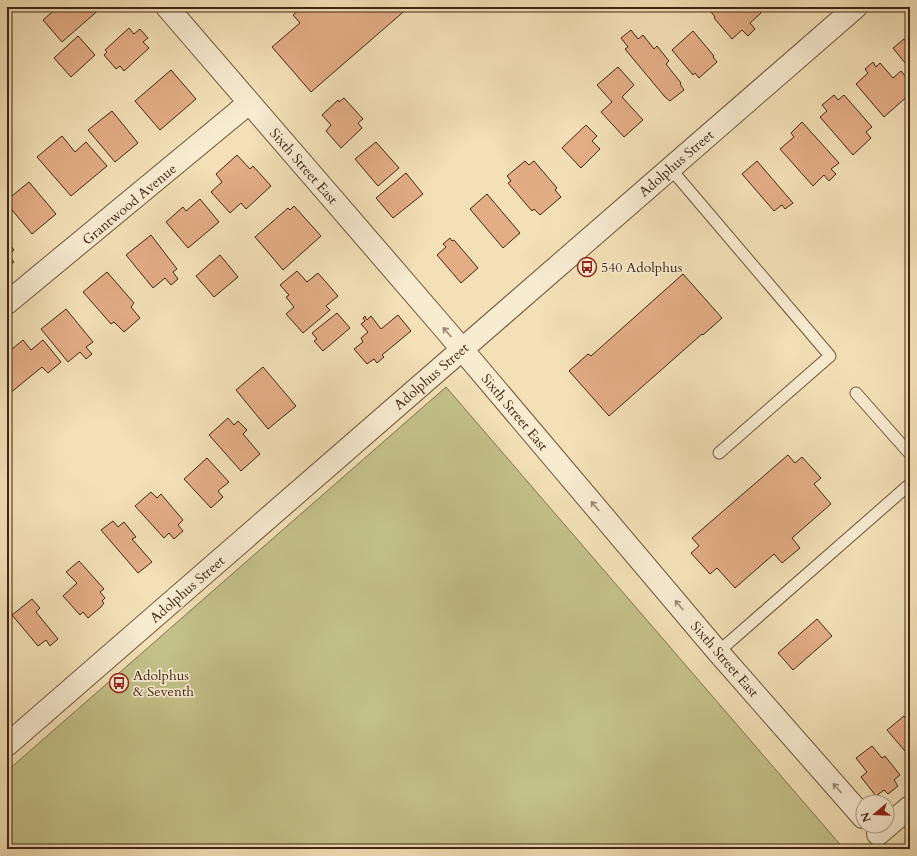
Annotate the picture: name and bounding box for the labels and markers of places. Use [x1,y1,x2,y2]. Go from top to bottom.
bus stop icon: 540 Adolphus [576,256,598,278]
place label: 540 Adolphus [601,258,683,277]
place label: Adolphus & Seventh [133,666,194,701]
bus stop icon: Adolphus & Seventh [108,672,130,694]

